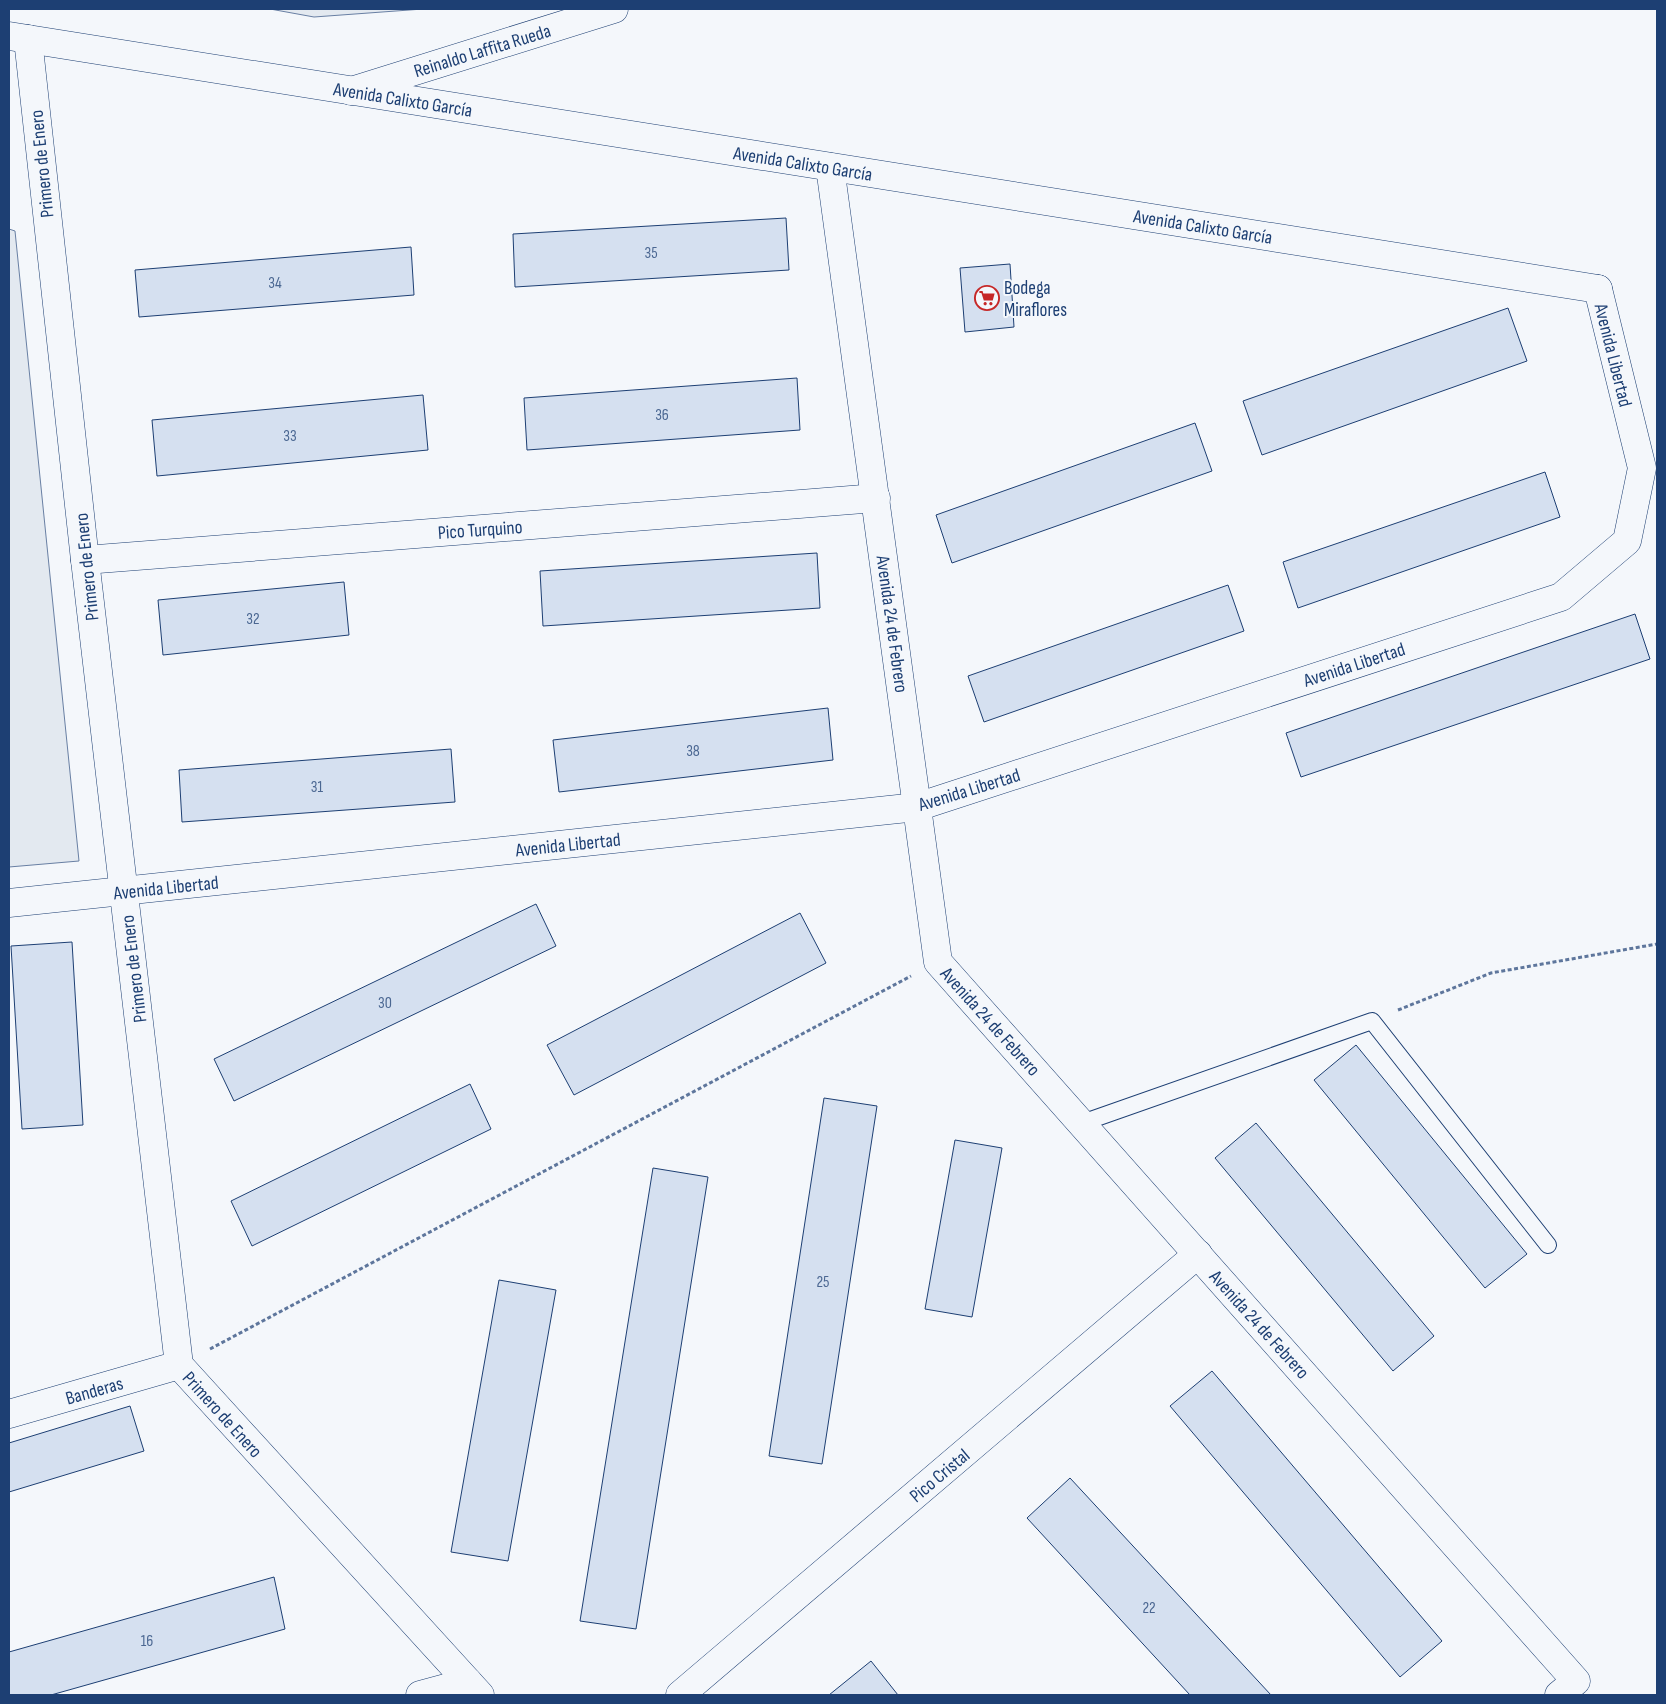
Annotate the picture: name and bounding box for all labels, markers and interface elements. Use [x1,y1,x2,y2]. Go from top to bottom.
street label: Reinaldo Laffita Rueda [411,20,554,83]
street label: Avenida Calixto García [331,78,474,123]
street label: Primero de Enero [25,109,60,219]
street label: Avenida Calixto García [731,142,874,187]
street label: Avenida Calixto García [1131,205,1274,250]
house number: 35 [644,244,658,263]
house number: 34 [268,274,282,293]
place label: Bodega Miraflores [1004,277,1067,322]
supermarket icon: Bodega Miraflores [974,285,1000,311]
street label: Avenida Libertad [1588,300,1636,409]
house number: 36 [655,406,669,425]
house number: 33 [283,427,297,446]
street label: Primero de Enero [70,512,105,622]
street label: Pico Turquino [437,516,523,545]
street label: Avenida 24 de Febrero [870,553,913,694]
house number: 32 [246,610,260,629]
street label: Avenida Libertad [1300,638,1408,693]
house number: 38 [686,742,700,761]
street label: Avenida Libertad [915,764,1023,817]
house number: 31 [311,778,324,797]
street label: Avenida Libertad [514,829,622,863]
street label: Avenida Libertad [112,872,220,906]
street label: Primero de Enero [116,914,152,1024]
street label: Avenida 24 de Febrero [934,962,1045,1081]
house number: 30 [378,994,392,1013]
street label: Avenida 24 de Febrero [1203,1265,1314,1384]
house number: 25 [816,1273,830,1292]
street label: Primero de Enero [177,1367,267,1463]
street label: Banderas [63,1372,126,1411]
street label: Pico Cristal [905,1444,975,1508]
house number: 22 [1142,1599,1156,1618]
house number: 16 [141,1632,153,1651]

